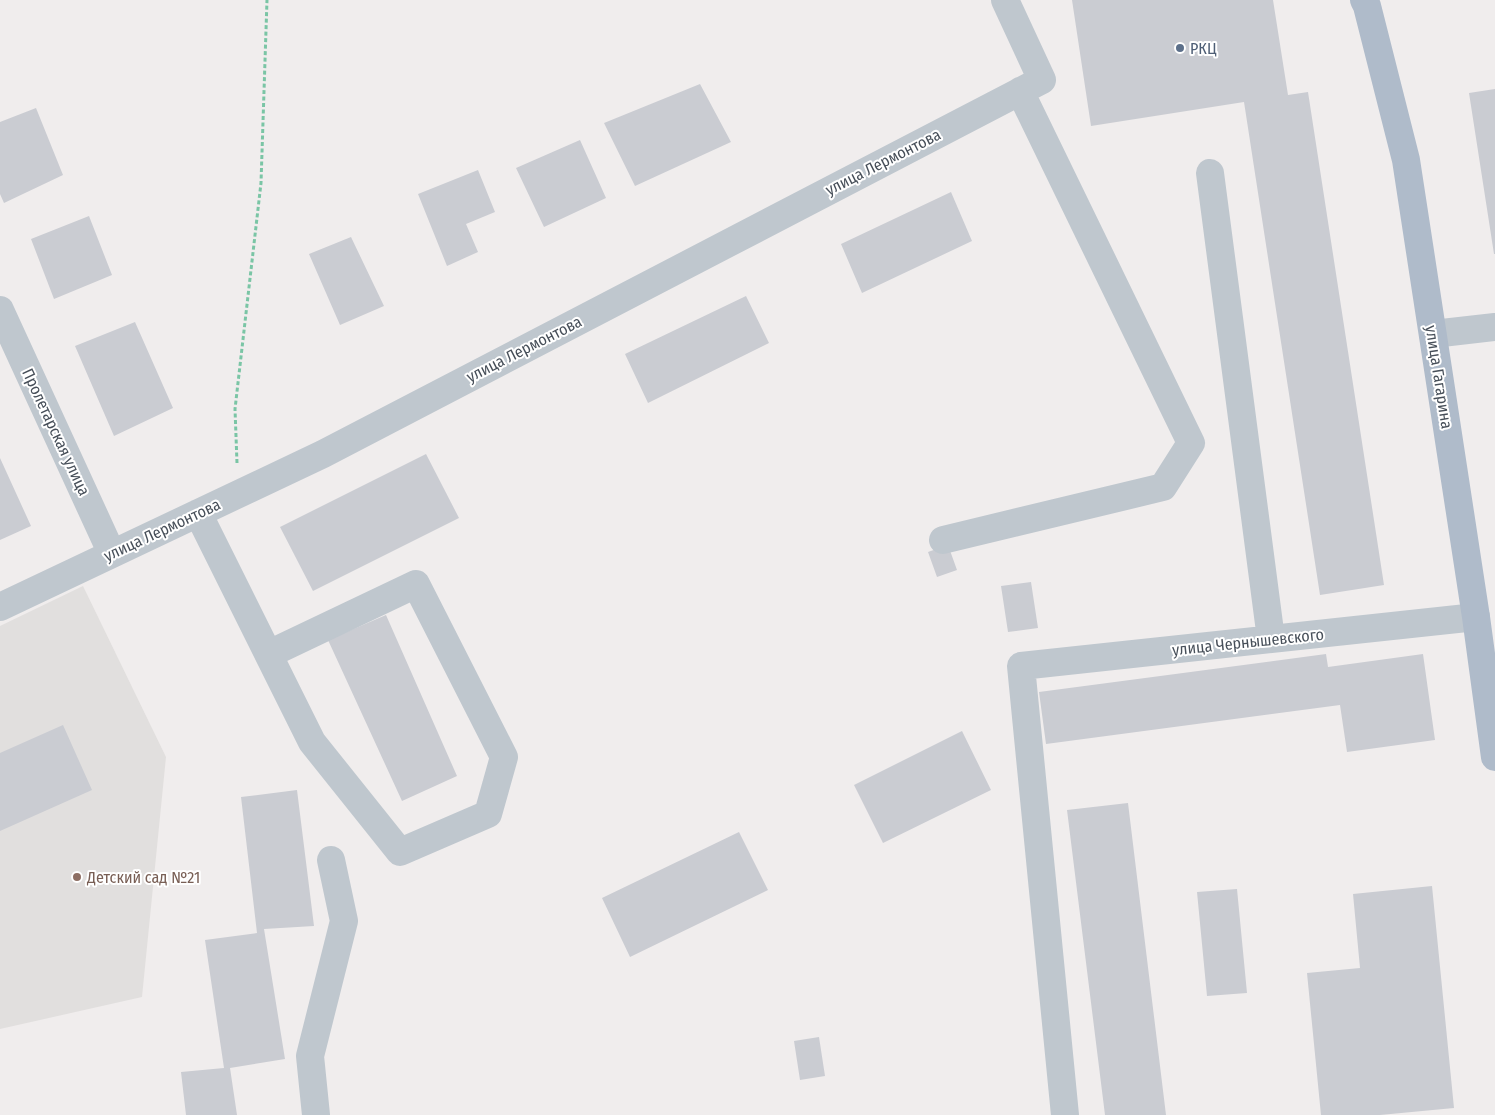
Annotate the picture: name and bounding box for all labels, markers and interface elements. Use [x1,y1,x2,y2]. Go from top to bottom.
place label: РКЦ [1190,39,1217,58]
marker: РКЦ [1174,42,1186,54]
street label: улица Лермонтова [822,125,944,199]
street label: улица Лермонтова [463,312,585,386]
street label: улица Гагарина [1421,324,1457,430]
street label: Пролетарская улица [18,365,94,499]
street label: улица Лермонтова [101,495,224,565]
street label: улица Чернышевского [1171,625,1325,659]
place label: Детский сад №21 [86,868,200,887]
marker: Детский сад №21 [71,871,83,883]

